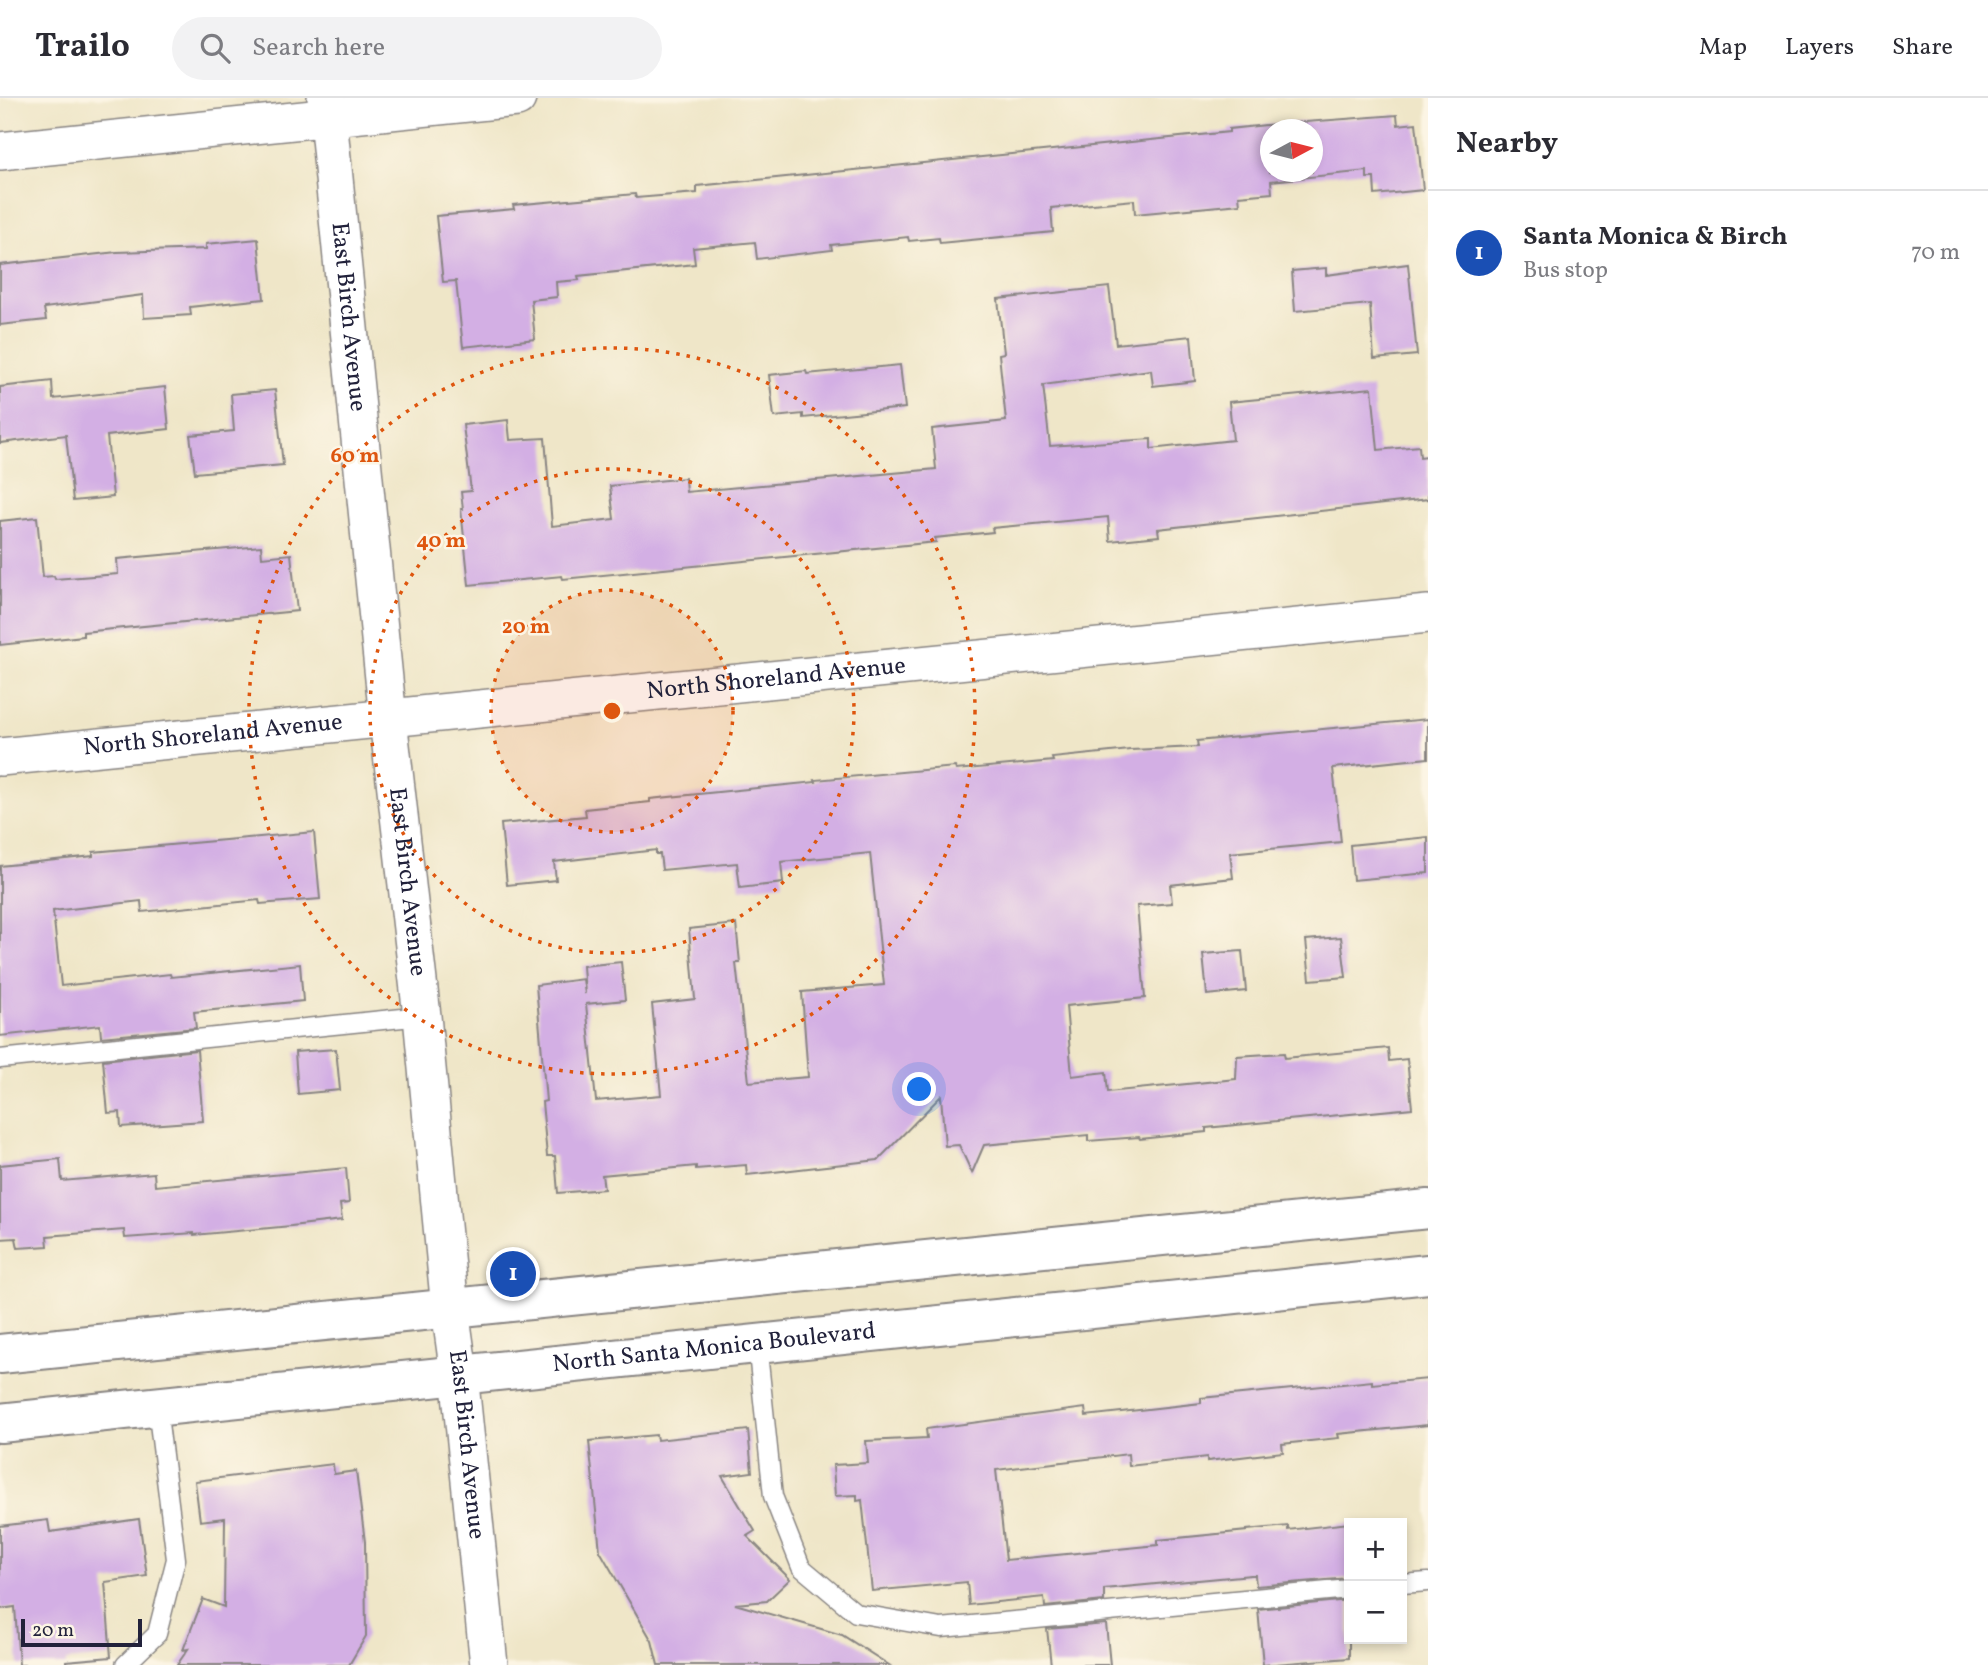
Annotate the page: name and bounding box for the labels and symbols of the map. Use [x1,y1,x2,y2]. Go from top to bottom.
north arrow [1260,119,1323,182]
street label: East Birch Avenue [322,221,374,413]
text: 60 m [331,442,379,471]
text: 40 m [416,527,466,556]
text: 20 m [502,613,550,642]
street label: North Shoreland Avenue [645,649,907,709]
centre of rings [600,699,624,723]
street label: North Shoreland Avenue [82,706,344,766]
street label: East Birch Avenue [379,786,434,978]
your location [902,1072,936,1106]
pin: 1 [490,1248,536,1300]
street label: North Santa Monica Boulevard [551,1315,877,1382]
street label: East Birch Avenue [439,1348,493,1541]
scale bar [21,1616,142,1648]

